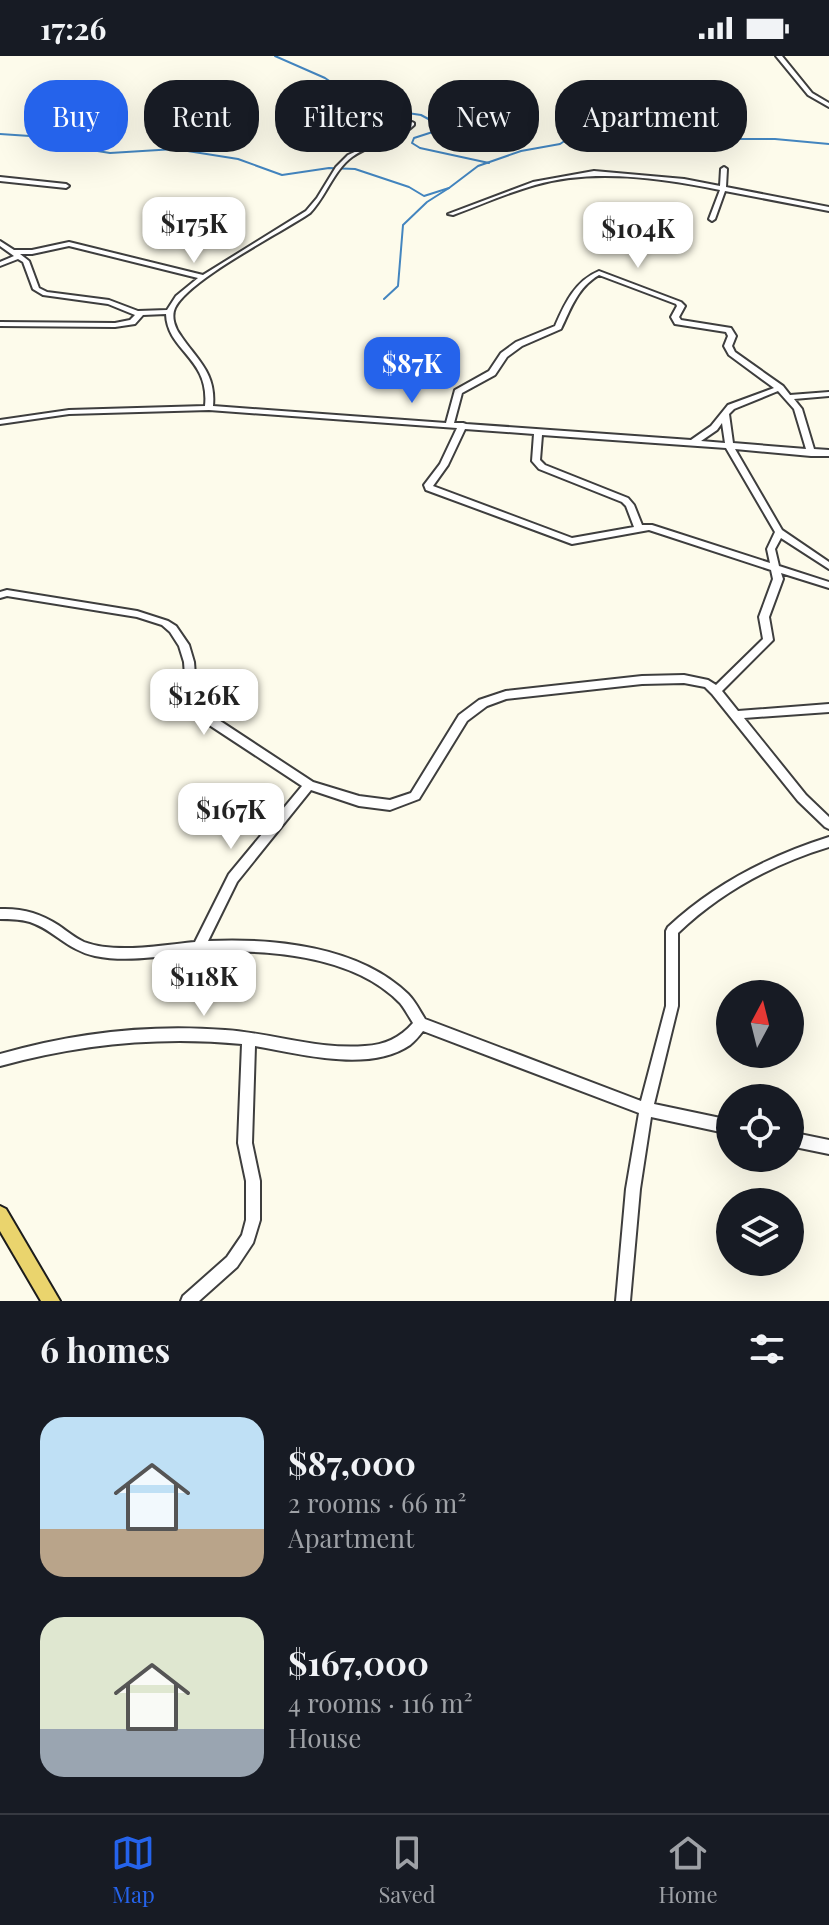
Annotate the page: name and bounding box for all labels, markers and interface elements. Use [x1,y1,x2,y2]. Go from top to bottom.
text: 17:26 [40,8,106,48]
chip: Buy [24,80,128,152]
chip: Rent [144,80,259,152]
chip: Filters [275,80,412,152]
chip: New [428,80,539,152]
chip: Apartment [555,80,747,152]
pin: $175K [138,197,250,265]
pin: $104K [582,202,694,270]
text: $175K [160,205,228,240]
text: $104K [601,210,675,245]
pin: $87K [365,337,459,405]
text: $87K [382,345,442,380]
pin: $126K [148,669,260,737]
text: $126K [168,677,240,712]
pin: $167K [175,783,287,851]
text: $167K [196,791,266,826]
pin: $118K [148,950,260,1018]
text: $118K [170,958,238,993]
north arrow [716,980,804,1068]
map controls [716,980,804,1276]
button: locate [716,1084,804,1172]
button: layers [716,1188,804,1276]
text: 6 homes [40,1326,170,1372]
icon: filters [745,1327,789,1371]
text: $87,000 [288,1439,416,1485]
icon: home [104,1449,200,1545]
text: 2 rooms · 66 m² [288,1485,466,1520]
text: Apartment [288,1520,414,1555]
text: $167,000 [288,1639,429,1685]
icon: home [104,1649,200,1745]
text: 4 rooms · 116 m² [288,1685,472,1720]
text: House [288,1720,361,1755]
tab: Map [111,1831,155,1909]
tab: Saved [378,1831,436,1909]
tab: Home [659,1831,718,1909]

